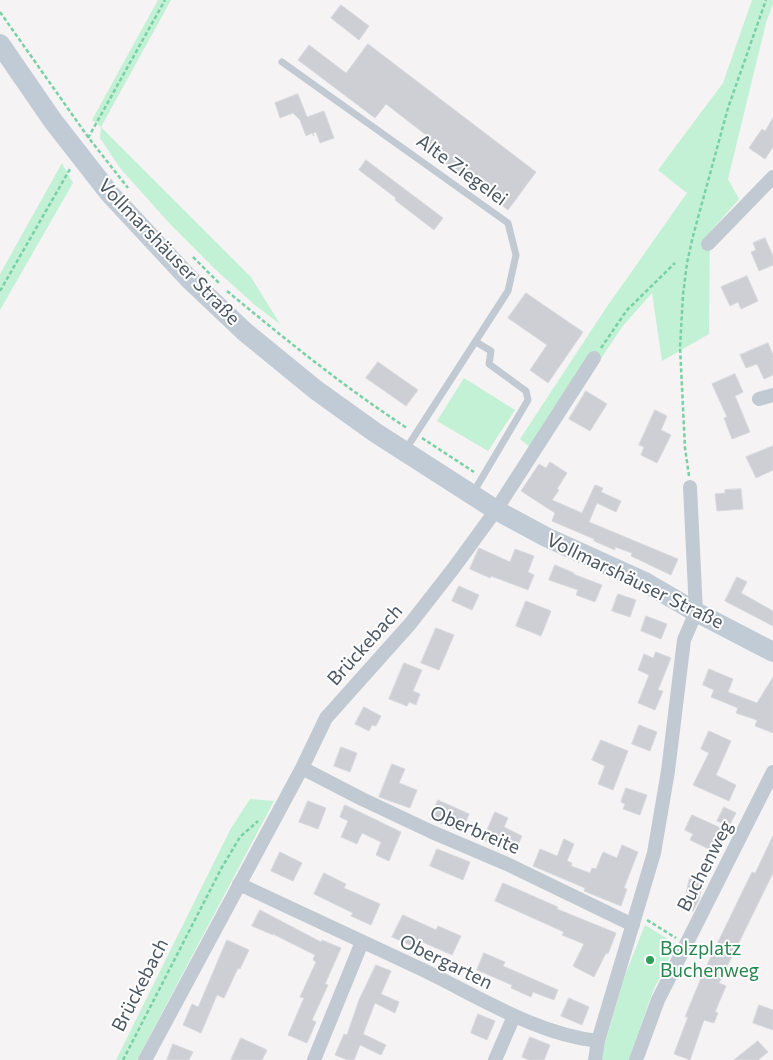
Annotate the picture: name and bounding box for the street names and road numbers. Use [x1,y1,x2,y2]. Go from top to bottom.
street label: Alte Ziegelei [412,129,512,211]
street label: Vollmarshäuser Straße [93,174,245,330]
street label: Vollmarshäuser Straße [543,528,727,634]
street label: Brückebach [323,600,407,690]
street label: Oberbreite [427,801,523,859]
street label: Buchenweg [672,817,738,915]
street label: Obergarten [396,930,496,994]
street label: Brückebach [107,935,173,1035]

